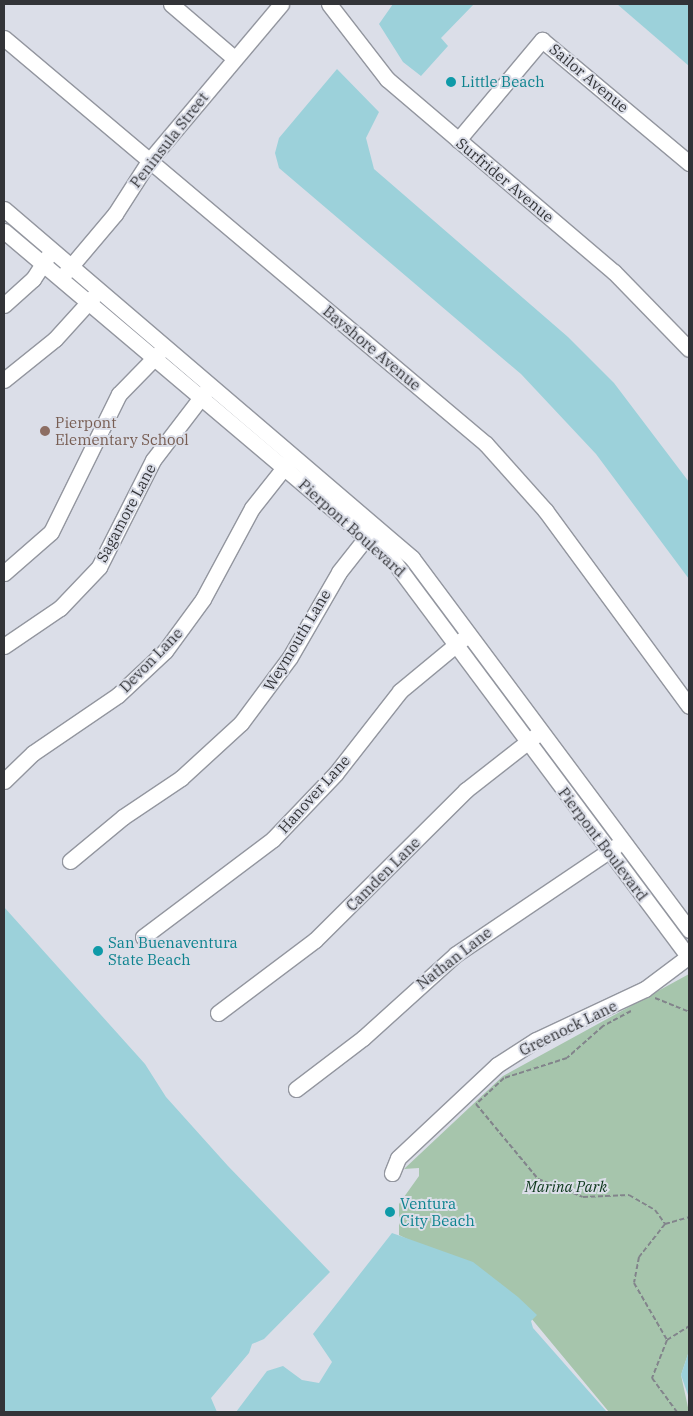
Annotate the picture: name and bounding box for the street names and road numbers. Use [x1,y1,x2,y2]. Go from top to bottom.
street label: Sailor Avenue [546,40,632,116]
street label: Peninsula Street [126,89,212,191]
street label: Surfrider Avenue [453,134,557,226]
street label: Bayshore Avenue [319,302,425,394]
street label: Sagamore Lane [92,461,160,565]
street label: Pierpont Boulevard [295,475,409,581]
street label: Weymouth Lane [260,586,334,694]
street label: Devon Lane [116,624,186,696]
street label: Hanover Lane [274,751,354,837]
street label: Pierpont Boulevard [555,784,651,904]
street label: Camden Lane [342,833,424,915]
street label: Nathan Lane [413,923,495,993]
street label: Greenock Lane [516,997,620,1059]

